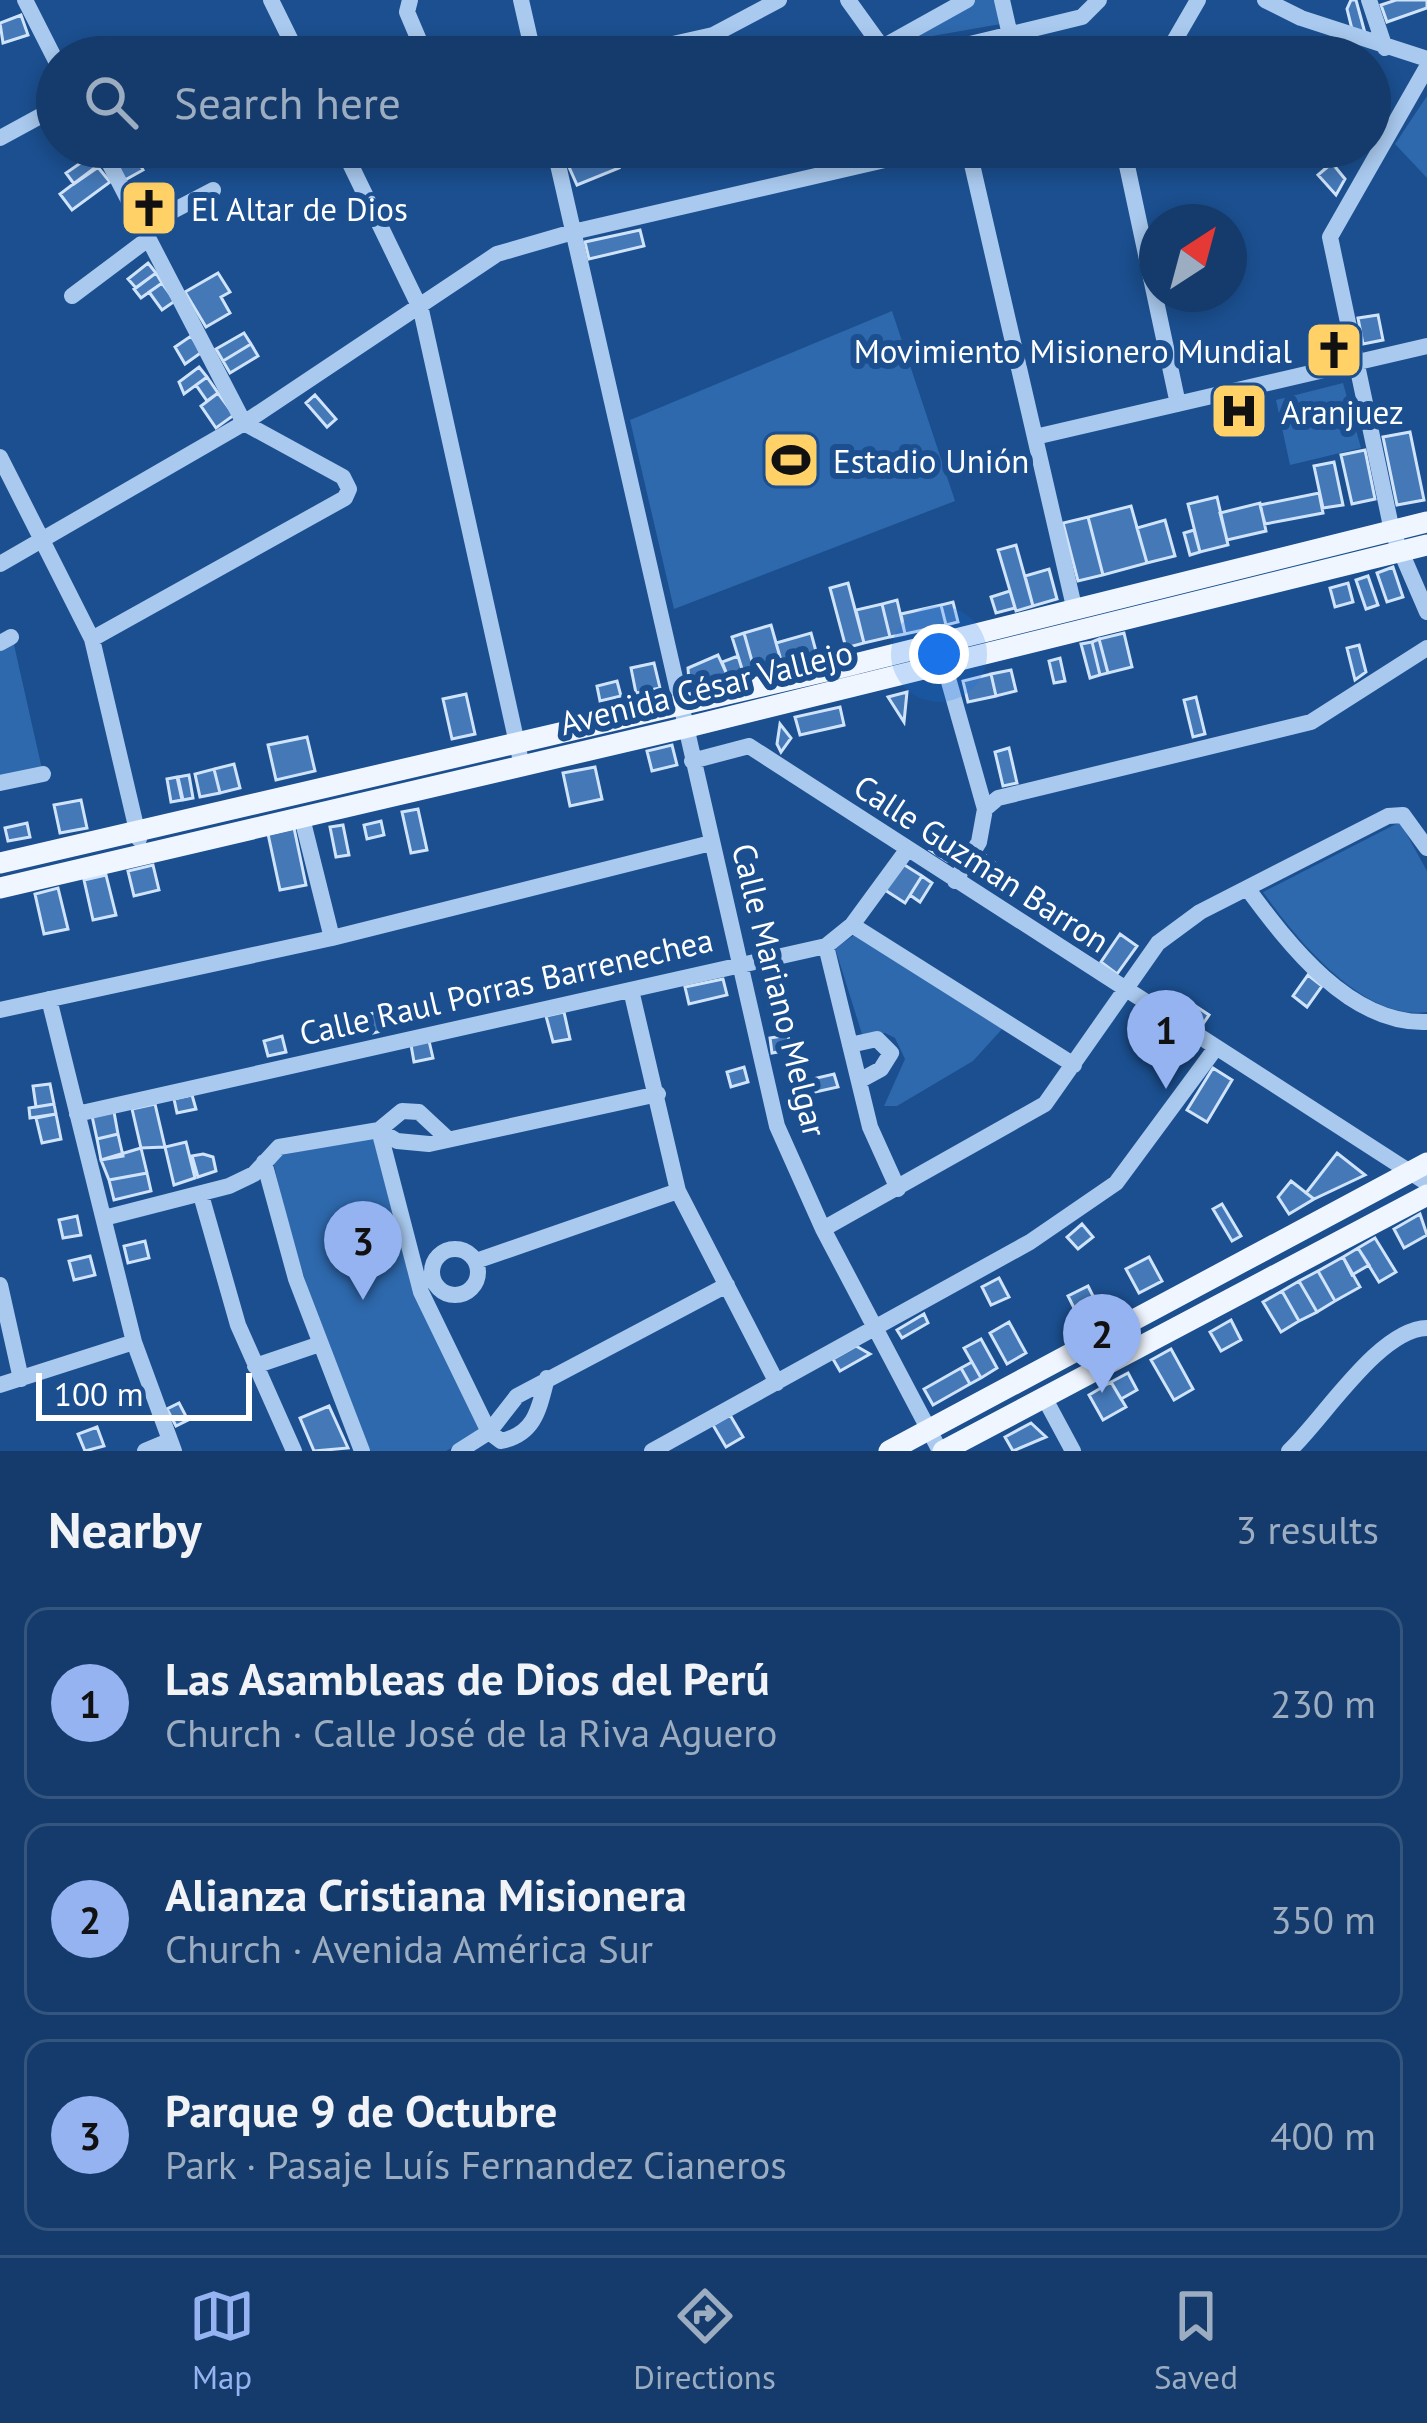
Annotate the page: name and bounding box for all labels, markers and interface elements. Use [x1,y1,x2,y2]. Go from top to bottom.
search box [36,36,1391,168]
icon: search [78,69,144,135]
text: Search here [174,73,401,131]
church icon: El Altar de Dios [118,177,180,239]
place label: El Altar de Dios [191,187,408,230]
north arrow [1139,204,1247,312]
church icon: Movimiento Misionero Mundial [1303,319,1365,381]
place label: Movimiento Misionero Mundial [854,329,1292,372]
hospital icon: Aranjuez [1208,380,1270,442]
place label: Aranjuez [1281,390,1404,433]
sports icon: Estadio Unión [760,429,822,491]
place label: Estadio Unión [833,439,1029,482]
your location [909,624,969,684]
street label: Avenida César Vallejo [555,630,857,744]
street label: Calle Guzman Barron [846,764,1118,962]
street label: Calle Mariano Melgar [723,839,837,1141]
street label: Calle Raul Porras Barrenechea [295,917,717,1055]
pin: 1 [1127,990,1205,1089]
pin: 3 [324,1201,402,1300]
pin: 2 [1063,1294,1141,1393]
scale bar [36,1367,252,1420]
text: 100 m [54,1372,144,1415]
text: Nearby [48,1496,202,1562]
text: 3 results [1236,1504,1379,1555]
text: Las Asambleas de Dios del Perú [165,1649,770,1707]
text: 1 [79,1678,101,1729]
text: 230 m [1270,1678,1376,1729]
text: Church · Calle José de la Riva Aguero [165,1707,777,1758]
text: Alianza Cristiana Misionera [165,1865,687,1923]
text: 2 [79,1894,101,1945]
text: 350 m [1270,1894,1376,1945]
text: Church · Avenida América Sur [165,1923,653,1974]
text: Parque 9 de Octubre [165,2081,557,2139]
text: 3 [79,2110,101,2161]
text: 400 m [1270,2110,1376,2161]
text: Park · Pasaje Luís Fernandez Cianeros [165,2139,787,2190]
tab: Map [189,2283,255,2398]
tab: Directions [633,2283,776,2398]
tab: Saved [1154,2283,1238,2398]

